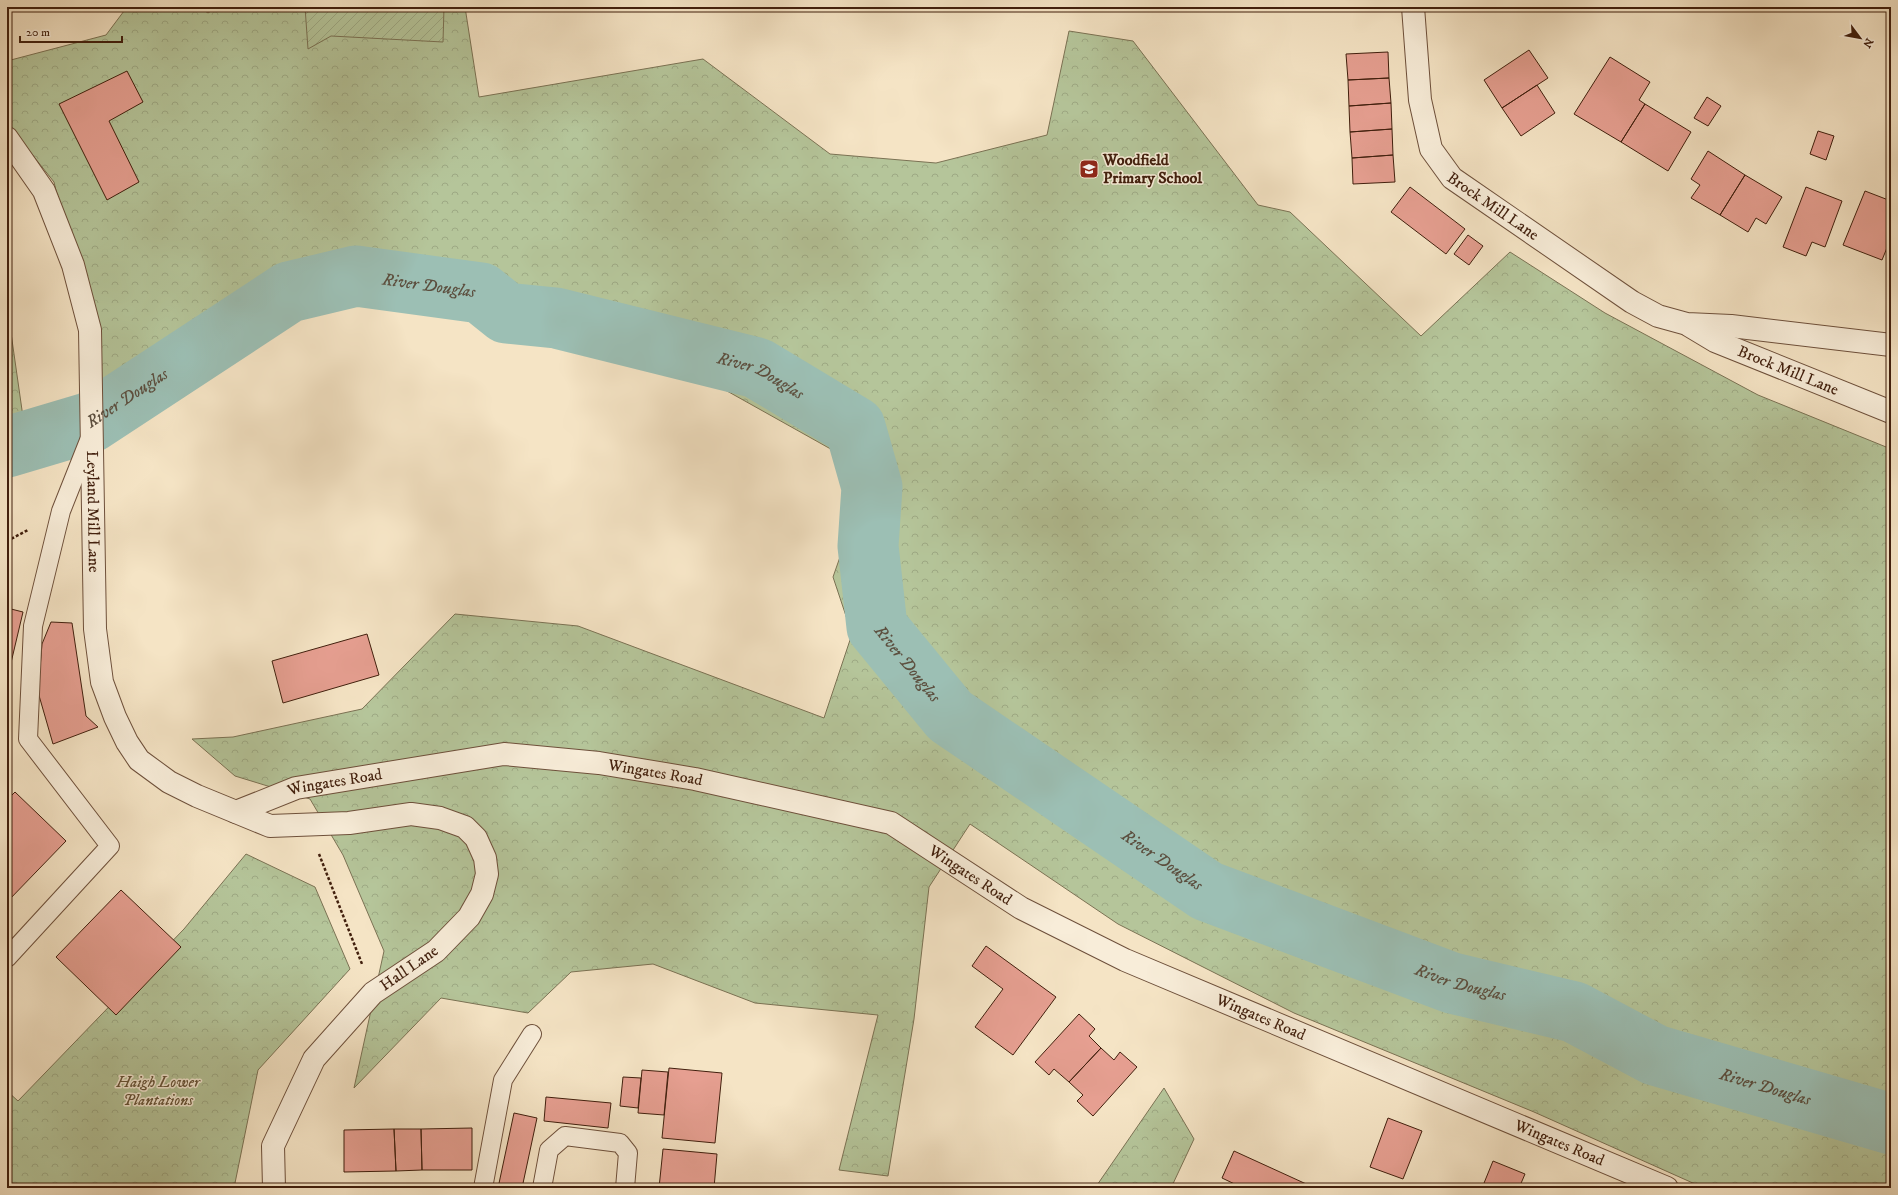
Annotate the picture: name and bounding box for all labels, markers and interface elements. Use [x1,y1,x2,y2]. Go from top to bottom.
scale bar [20,18,122,44]
north arrow [1840,18,1880,58]
text: 20 m [26,25,50,40]
text: N [1859,35,1876,50]
place label: Woodfield Primary School [1102,150,1203,188]
school or university icon: Woodfield Primary School [1078,158,1100,180]
street label: Brock Mill Lane [1443,168,1543,245]
water label: River Douglas [380,269,478,303]
street label: Brock Mill Lane [1735,341,1842,400]
water label: River Douglas [714,347,809,405]
water label: River Douglas [81,363,173,434]
street label: Leyland Mill Lane [82,451,104,573]
water label: River Douglas [868,620,946,708]
street label: Wingates Road [606,755,705,790]
street label: Wingates Road [284,764,384,801]
water label: River Douglas [1116,824,1208,896]
street label: Wingates Road [924,840,1016,909]
street label: Hall Lane [376,941,442,995]
water label: River Douglas [1411,959,1509,1007]
street label: Wingates Road [1212,989,1309,1045]
water label: River Douglas [1716,1063,1814,1111]
park label: Haigh Lower Plantations [115,1072,201,1110]
street label: Wingates Road [1511,1115,1607,1171]

